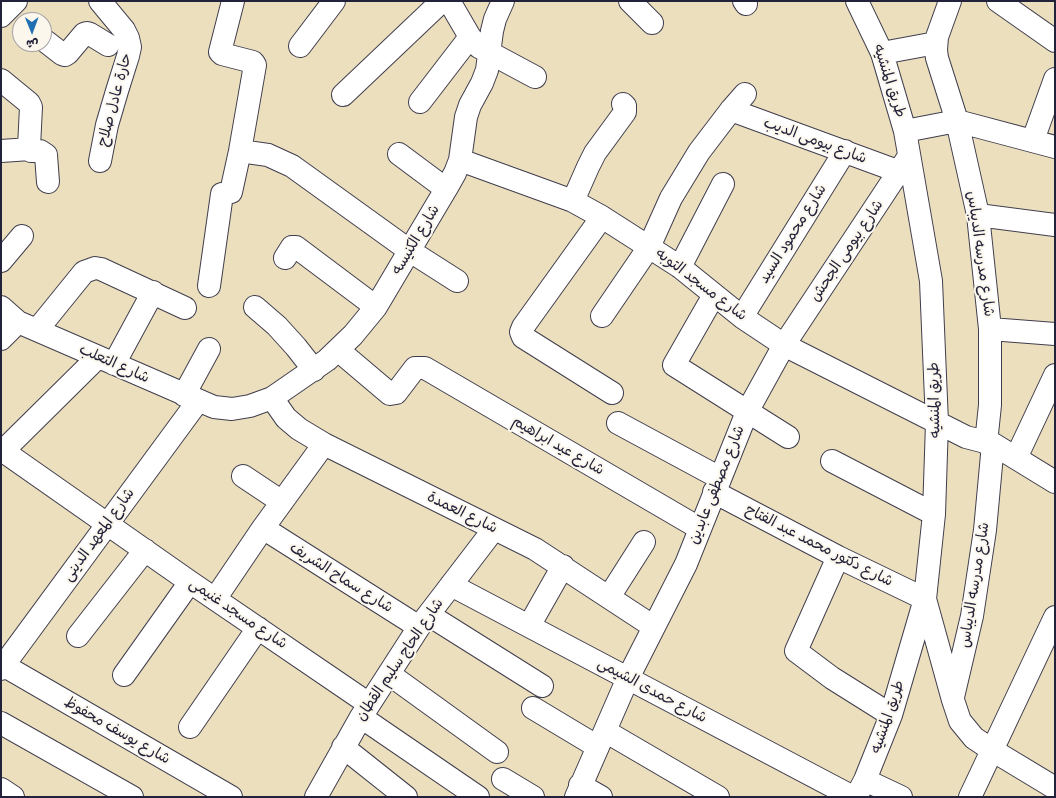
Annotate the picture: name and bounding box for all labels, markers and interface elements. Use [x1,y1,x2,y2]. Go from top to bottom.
north arrow [12,12,52,52]
text: ش [26,37,38,50]
street label: طريق المنشيه [869,42,909,120]
street label: حارة عادل صلاح [94,51,136,149]
street label: شارع بيومى الديب [761,114,869,168]
street label: شارع محمود السيد [755,181,831,287]
street label: شارع مدرسه الديباس [962,190,998,318]
street label: شارع بيومى الجحش [806,197,888,305]
street label: شارع الكنيسه [388,202,444,278]
street label: شارع مسجد التوبه [652,245,750,325]
street label: شارع التعلب [76,341,152,387]
street label: طريق المنشيه [925,362,945,438]
street label: شارع عيد ابراهيم [509,412,607,480]
street label: شارع مصطفى عابدين [685,423,749,547]
street label: شارع المعهد الدينى [59,485,139,585]
street label: شارع العمدة [424,488,500,538]
street label: شارع دكتور محمد عبد الفتاح [742,501,896,591]
street label: شارع مدرسه الديباس [956,521,994,649]
street label: شارع سماح الشريف [286,539,396,617]
street label: شارع مسجد غنيمى [186,575,290,653]
street label: شارع الحاج سليم القطان [352,595,448,725]
street label: شارع حمدى الشيمى [594,655,710,727]
street label: طريق المنشيه [867,678,909,756]
street label: شارع يوسف محفوظ [61,693,173,769]

